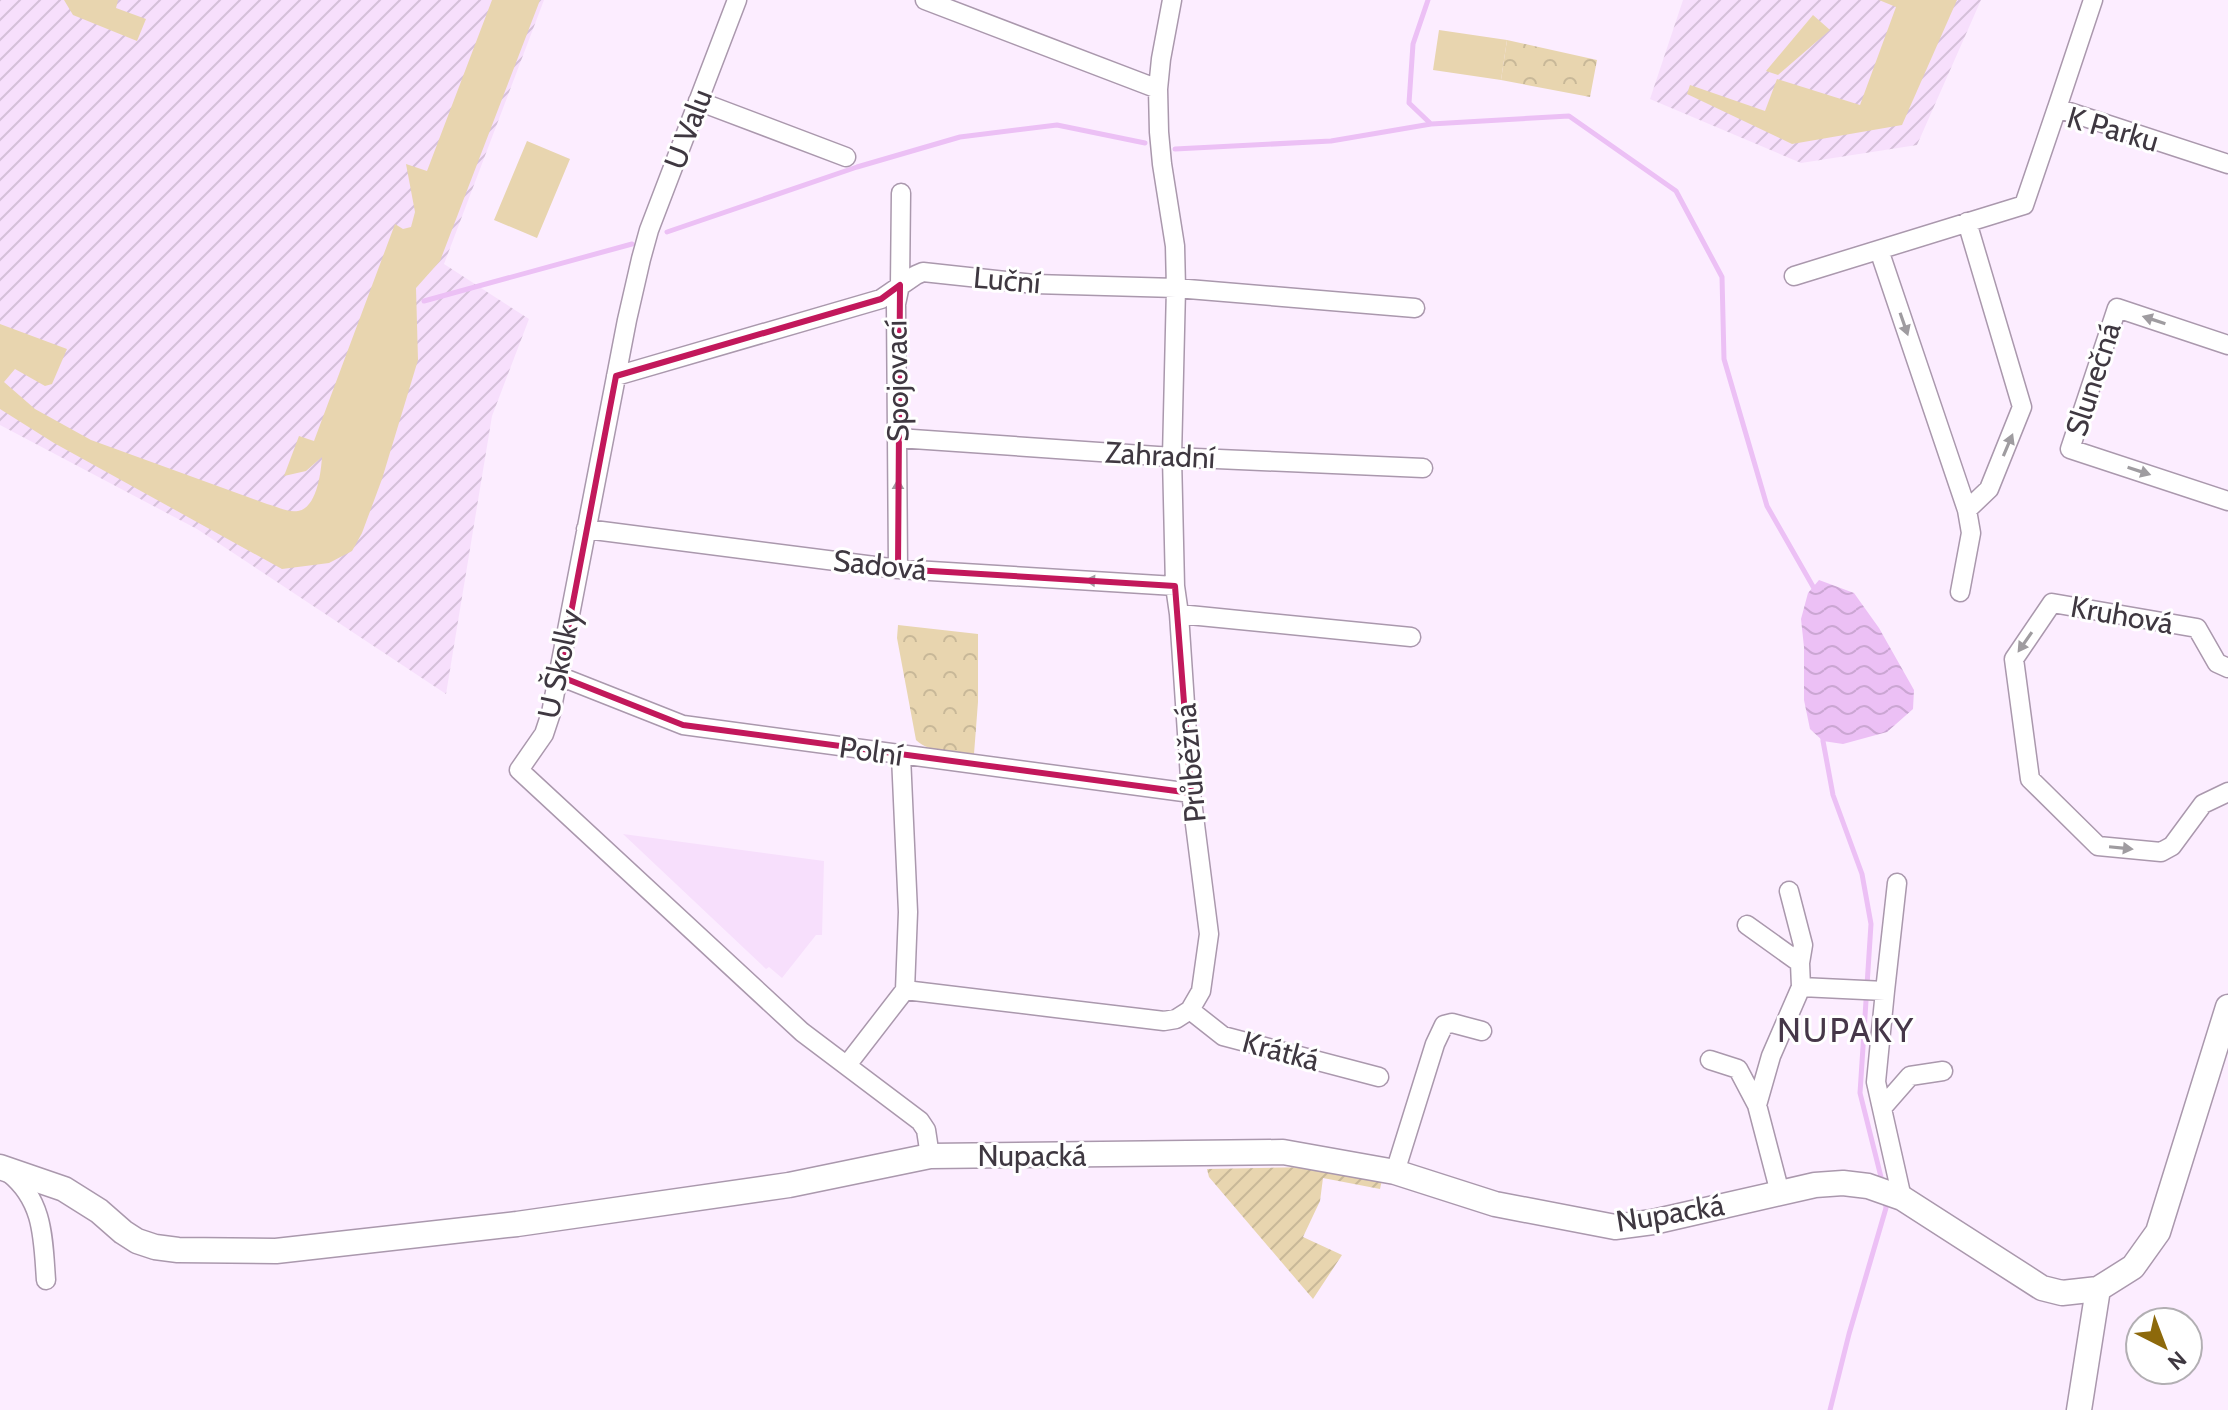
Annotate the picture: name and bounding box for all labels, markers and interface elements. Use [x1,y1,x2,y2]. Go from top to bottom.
street label: U Valu [656,84,720,174]
street label: K Parku [2063,98,2163,160]
street label: Luční [972,259,1042,301]
one-way arrow [1899,312,1911,336]
one-way arrow [2142,314,2166,326]
street label: Slunečná [2057,317,2129,440]
street label: Spojovací [877,320,917,442]
one-way arrow [2001,433,2014,457]
street label: Zahradní [1104,434,1216,476]
one-way arrow [2127,466,2151,478]
one-way arrow [892,478,904,503]
street label: Sadová [831,542,929,588]
one-way arrow [1084,574,1109,587]
street label: Kruhová [2068,588,2177,642]
street label: U Školky [529,606,589,722]
one-way arrow [2018,631,2033,652]
street label: Průběžná [1166,701,1214,824]
street label: Polní [837,728,905,774]
one-way arrow [2109,842,2134,855]
district label: NUPAKY [1777,1009,1915,1051]
street label: Krátká [1238,1023,1324,1079]
street label: Nupacká [978,1137,1087,1174]
street label: Nupacká [1613,1186,1727,1240]
north arrow [2124,1306,2204,1386]
text: N [2162,1345,2192,1376]

